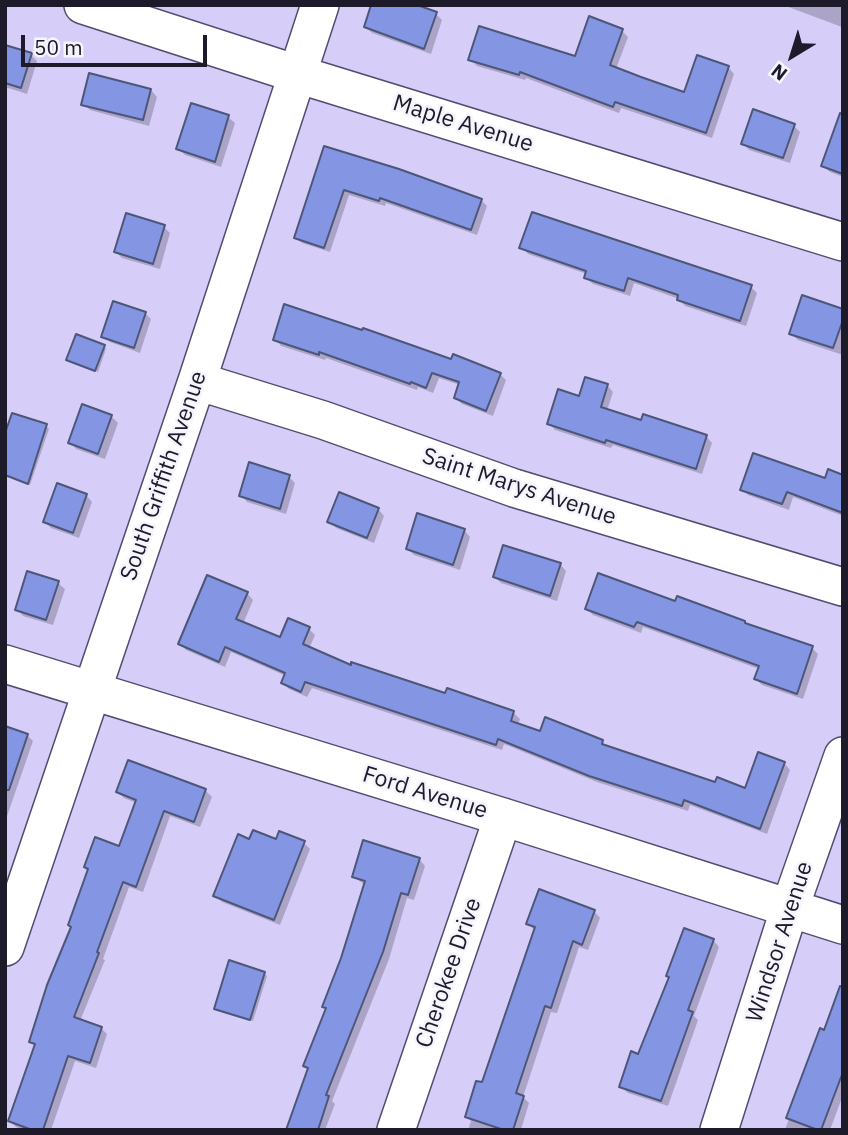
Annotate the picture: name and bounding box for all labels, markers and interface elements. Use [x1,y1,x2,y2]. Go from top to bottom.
scale bar [24,21,210,65]
north arrow [757,21,827,91]
text: 50 m [34,33,83,61]
text: N [766,59,792,86]
street label: Maple Avenue [389,90,537,158]
street label: South Griffith Avenue [115,368,213,584]
street label: Saint Marys Avenue [418,443,620,531]
street label: Ford Avenue [359,761,491,825]
street label: Windsor Avenue [741,858,819,1026]
street label: Cherokee Drive [410,894,488,1052]

